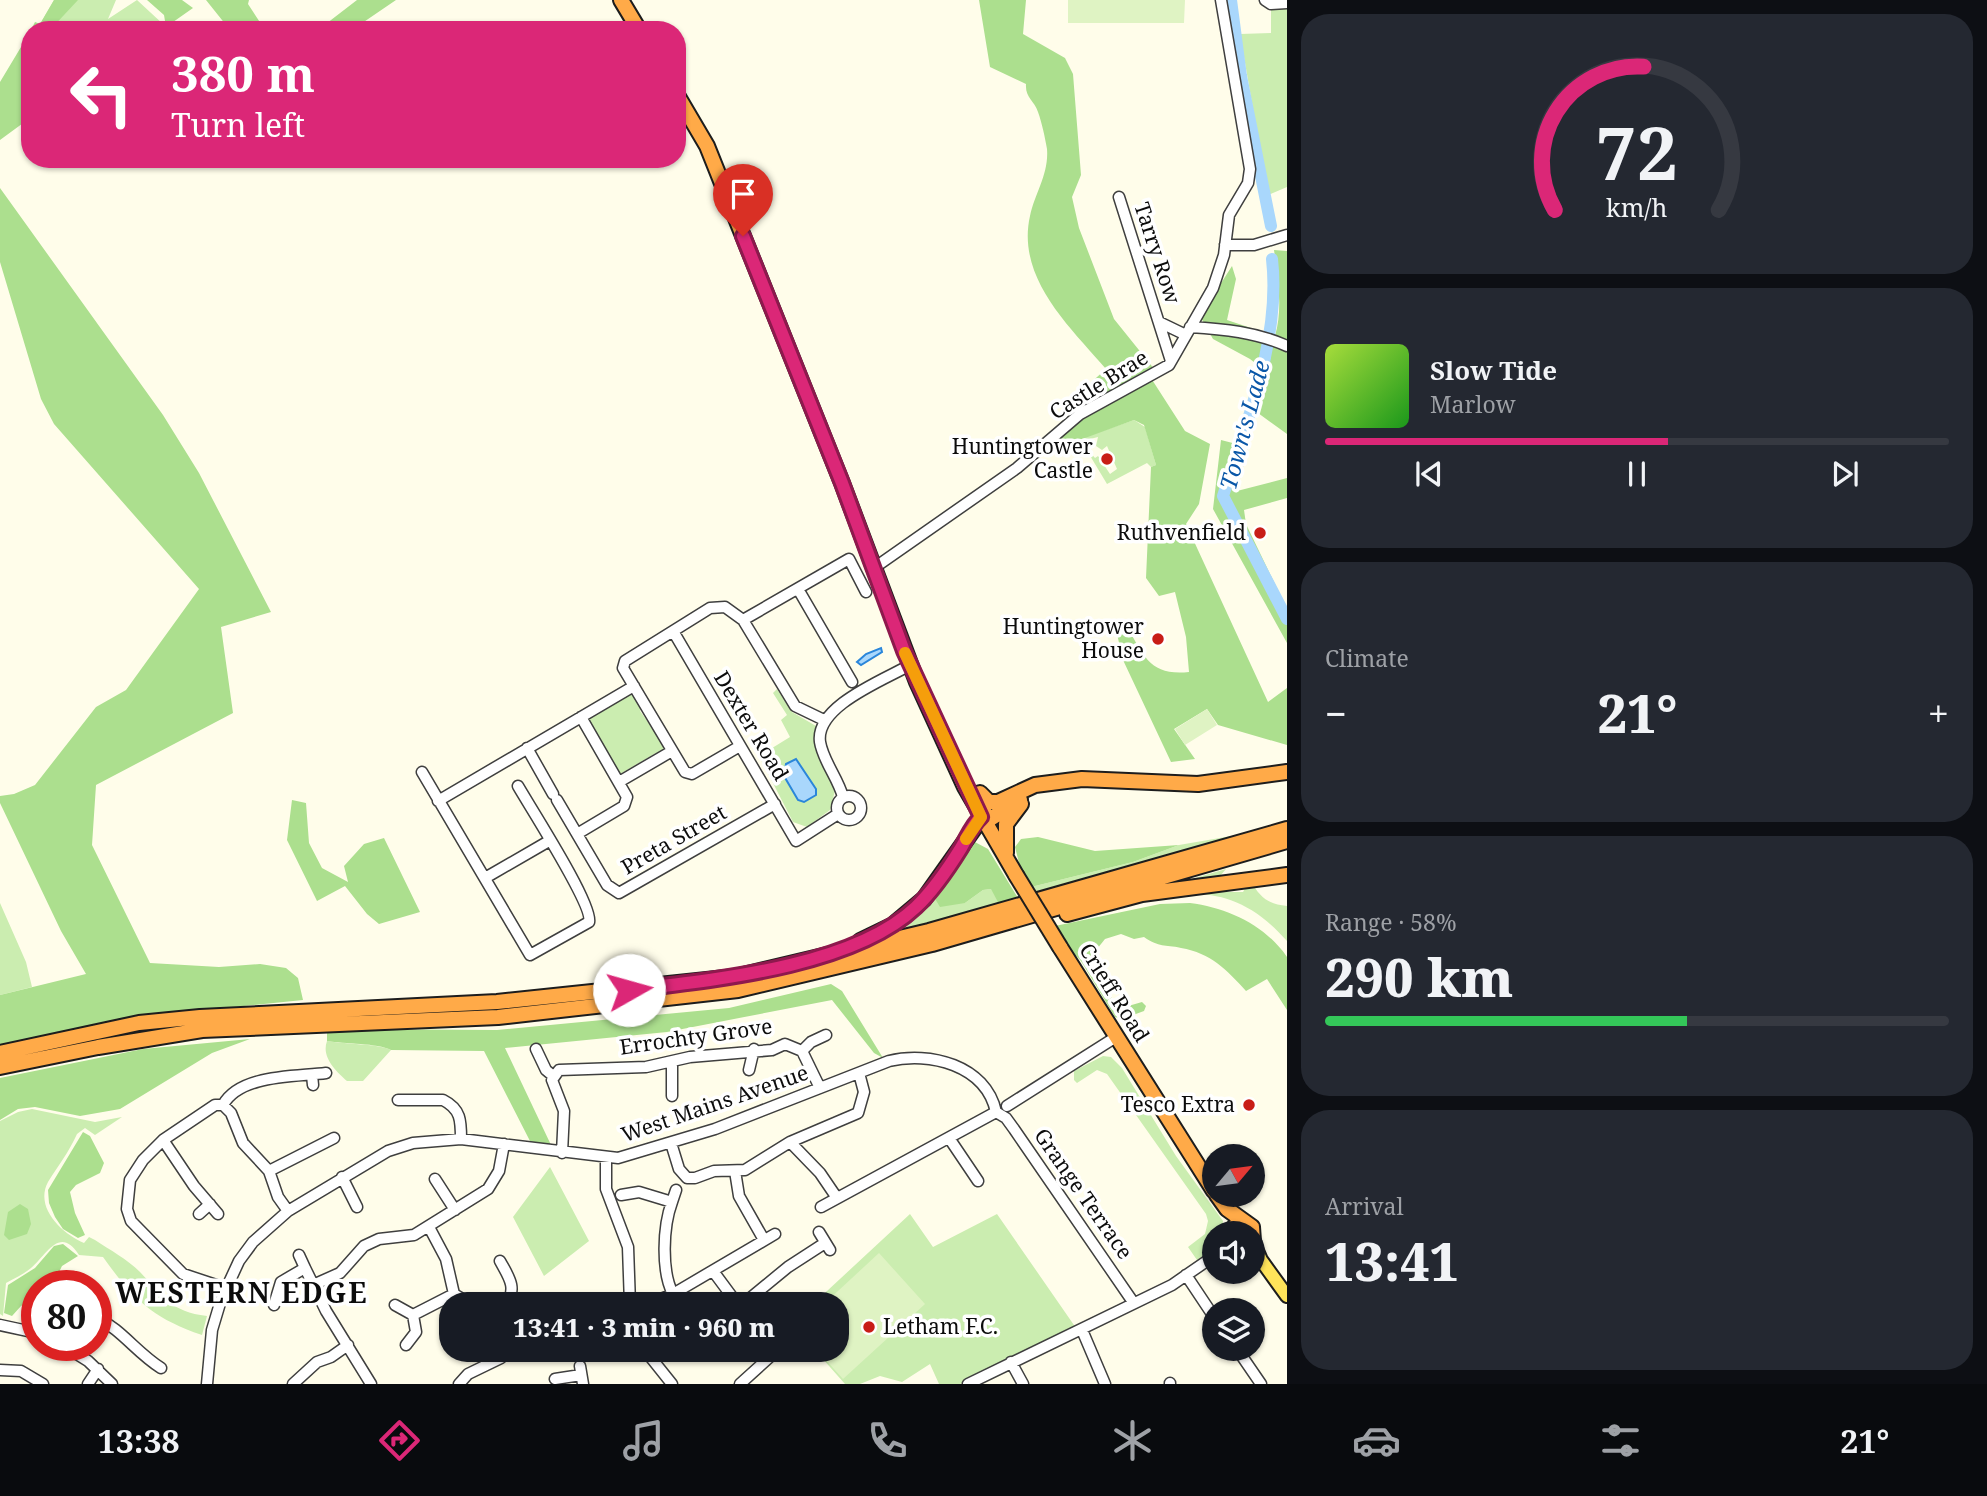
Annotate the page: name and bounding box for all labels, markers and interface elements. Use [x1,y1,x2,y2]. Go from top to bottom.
text: 380 m [171,40,315,106]
icon: left [56,49,147,140]
text: 72 [1596,102,1678,201]
text: Turn left [171,103,305,146]
pin [713,164,773,236]
icon: arrive [724,175,762,213]
text: km/h [1606,190,1668,224]
street label: Tarry Row [1128,198,1188,308]
street label: Castle Brae [1044,343,1153,425]
text: Slow Tide [1430,352,1557,388]
water label: Town's Lade [1211,357,1277,493]
text: Marlow [1430,388,1516,420]
place label: Huntingtower Castle [952,432,1093,484]
marker: Huntingtower Castle [1099,451,1115,467]
icon: previous [1410,455,1448,493]
icon: pause [1618,455,1656,493]
icon: next [1826,455,1864,493]
place label: Ruthvenfield [1117,518,1246,546]
marker: Ruthvenfield [1252,525,1268,541]
place label: Huntingtower House [1003,612,1144,664]
marker: Huntingtower House [1150,631,1166,647]
text: Climate [1325,642,1409,674]
street label: Dexter Road [708,665,796,786]
text: 21° [1597,677,1677,748]
text: − [1325,687,1347,739]
text: + [1928,687,1949,739]
street label: Preta Street [616,798,731,881]
text: Range · 58% [1325,906,1457,938]
street label: Crieff Road [1073,938,1156,1047]
text: 290 km [1325,941,1513,1012]
position arrow [592,953,666,1027]
street label: Errochty Grove [618,1011,774,1061]
street label: West Mains Avenue [617,1058,812,1148]
place label: Tesco Extra [1121,1090,1235,1118]
marker: Tesco Extra [1241,1097,1257,1113]
street label: Grange Terrace [1028,1122,1139,1264]
north arrow [1202,1144,1265,1208]
map controls [1202,1144,1265,1361]
text: Arrival [1325,1190,1404,1222]
button: sound [1202,1221,1265,1284]
text: 13:41 [1325,1225,1459,1296]
speed limit sign: 80 [21,1270,112,1361]
district label: WESTERN EDGE [115,1273,369,1311]
button: layers [1202,1298,1265,1361]
text: 13:41 · 3 min · 960 m [513,1309,775,1345]
place label: Letham F.C. [883,1312,998,1340]
marker: Letham F.C. [861,1319,877,1335]
icon: directions [375,1416,424,1465]
icon: music [619,1416,668,1465]
icon: phone [863,1416,912,1465]
icon: climate [1108,1416,1157,1465]
icon: car [1352,1416,1401,1465]
icon: filters [1596,1416,1645,1465]
text: 13:38 [98,1419,180,1462]
text: 21° [1840,1419,1889,1462]

